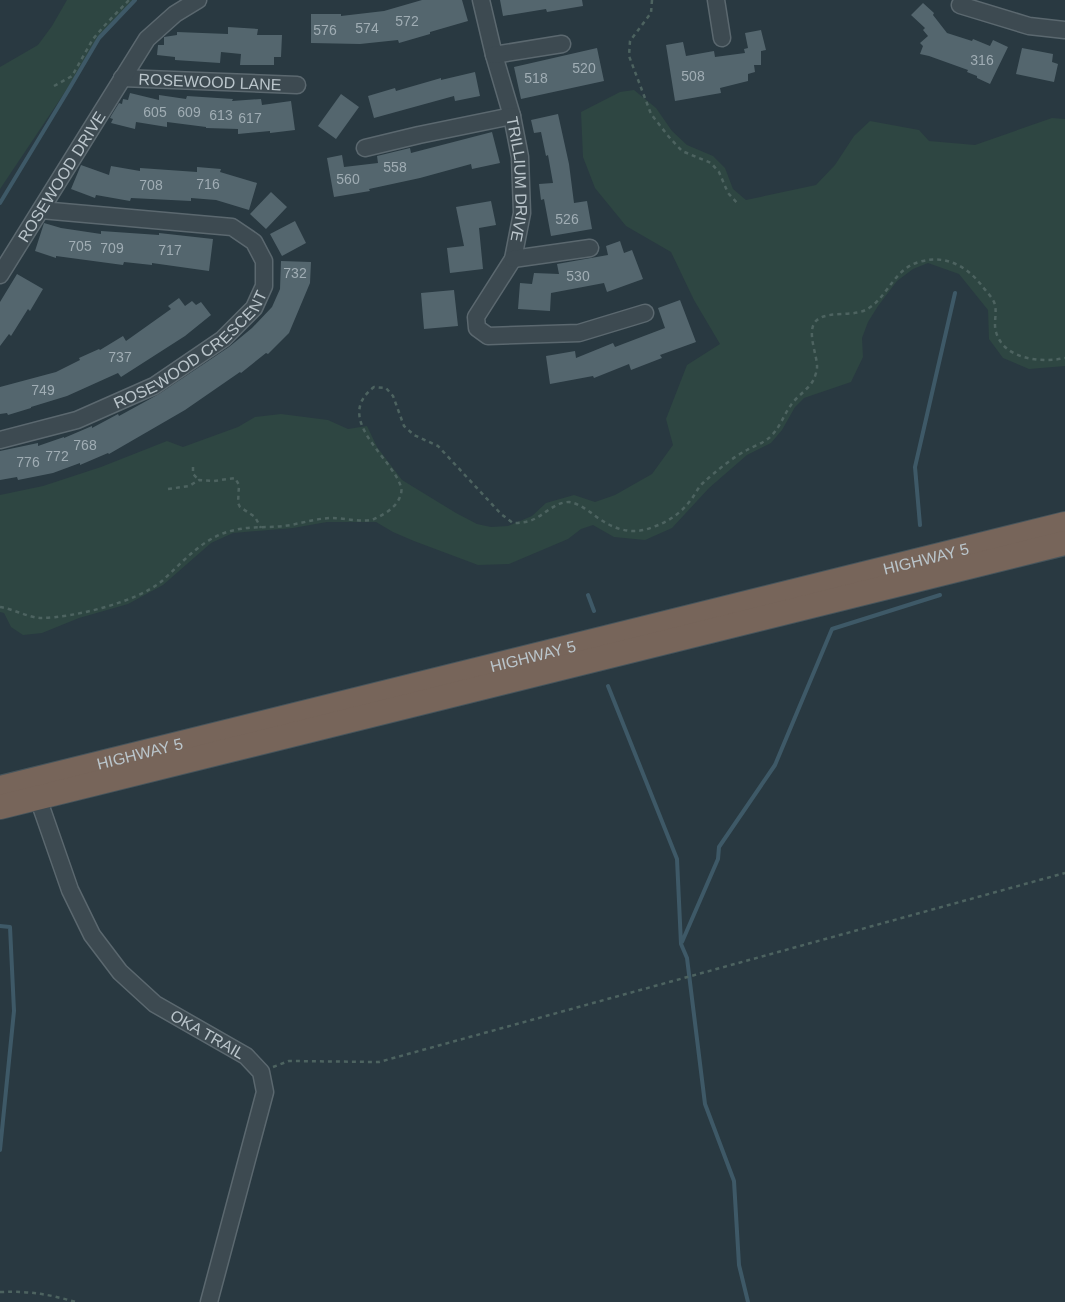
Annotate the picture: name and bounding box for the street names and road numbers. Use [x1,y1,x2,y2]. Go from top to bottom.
street label: ROSEWOOD LANE [138,70,282,93]
street label: ROSEWOOD DRIVE [14,108,108,245]
street label: TRILLIUM DRIVE [504,115,531,243]
street label: ROSEWOOD CRESCENT [111,287,270,411]
street label: HIGHWAY 5 [881,540,971,577]
street label: HIGHWAY 5 [488,637,578,675]
street label: HIGHWAY 5 [95,735,185,772]
street label: OKA TRAIL [168,1006,248,1062]

